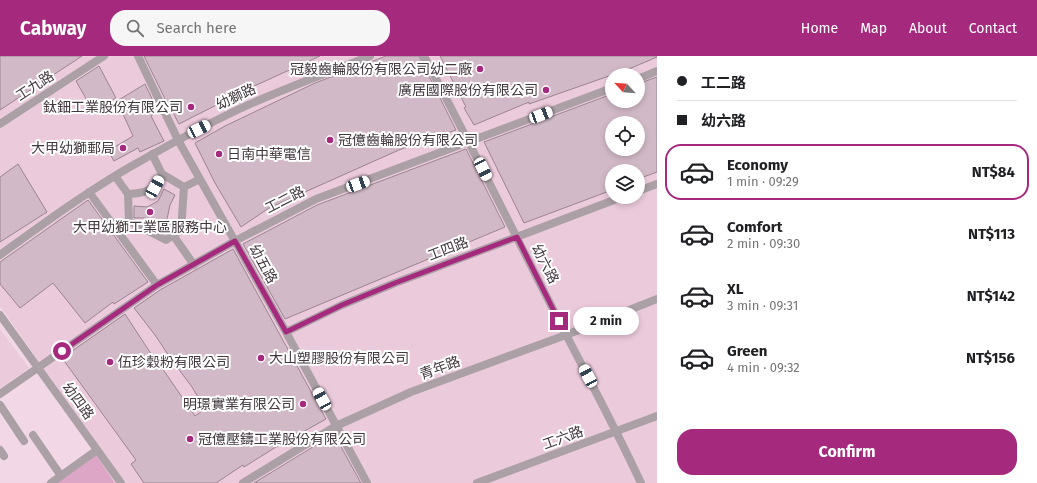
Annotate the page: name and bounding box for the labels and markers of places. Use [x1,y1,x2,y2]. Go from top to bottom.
place label: 冠毅齒輪股份有限公司幼二廠 [290,61,472,78]
marker: 冠毅齒輪股份有限公司幼二廠 [475,64,485,74]
place label: 廣居國際股份有限公司 [398,82,538,99]
marker: 廣居國際股份有限公司 [541,85,551,95]
place label: 鈦鈿工業股份有限公司 [43,99,183,116]
marker: 鈦鈿工業股份有限公司 [186,102,196,112]
place label: 冠億齒輪股份有限公司 [338,132,478,149]
marker: 冠億齒輪股份有限公司 [325,135,335,145]
place label: 大甲幼獅郵局 [31,140,115,157]
marker: 大甲幼獅郵局 [118,143,128,153]
place label: 日南中華電信 [227,146,311,163]
marker: 日南中華電信 [214,149,224,159]
marker: 大甲幼獅工業區服務中心 [145,207,155,217]
place label: 大甲幼獅工業區服務中心 [73,219,227,236]
place label: 大山塑膠股份有限公司 [269,350,409,367]
marker: 大山塑膠股份有限公司 [256,353,266,363]
place label: 伍珍穀粉有限公司 [118,354,230,371]
marker: 伍珍穀粉有限公司 [105,357,115,367]
place label: 明璟實業有限公司 [183,396,295,413]
marker: 明璟實業有限公司 [298,399,308,409]
place label: 冠億壓鑄工業股份有限公司 [198,431,366,448]
marker: 冠億壓鑄工業股份有限公司 [185,434,195,444]

